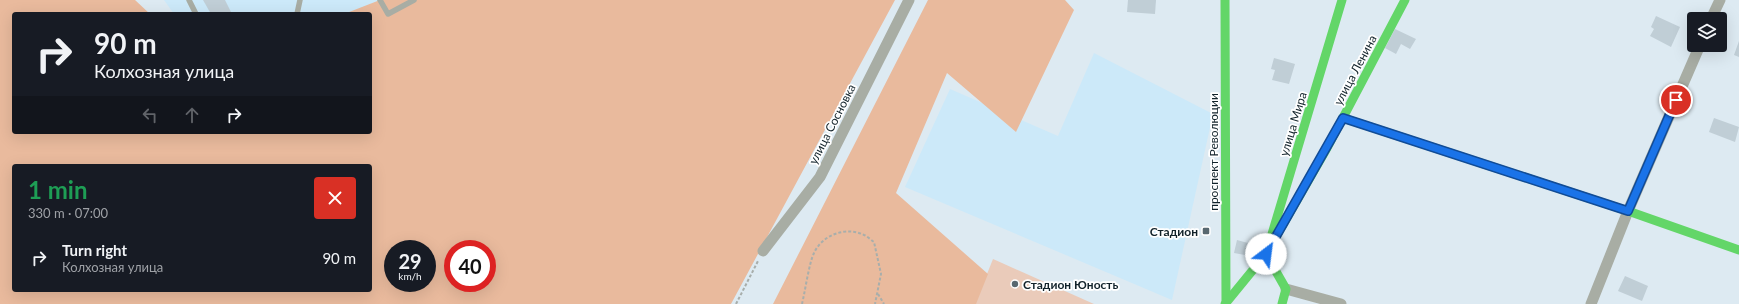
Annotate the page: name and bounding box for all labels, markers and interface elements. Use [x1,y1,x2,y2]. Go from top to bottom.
map controls [1687,12,1727,52]
button: layers [1687,12,1727,52]
text: 90 m [94,26,157,60]
icon: right [28,28,80,80]
street label: улица Ленина [1330,32,1380,108]
text: Колхозная улица [94,60,234,82]
street label: улица Сосновка [805,81,859,167]
pin [1659,83,1693,117]
icon: arrive [1665,89,1687,111]
street label: улица Мира [1276,90,1310,158]
street label: проспект Революции [1206,93,1221,211]
icon: left [139,104,161,126]
icon: ahead [181,104,203,126]
icon: right [223,104,245,126]
text: 1 min [28,175,88,204]
button: close [314,177,356,219]
text: 330 m · 07:00 [28,205,108,221]
place label: Стадион [1150,224,1198,239]
marker: Стадион [1201,226,1211,236]
position arrow [1245,233,1287,275]
speed limit sign: 40 [444,240,496,292]
text: Turn right [62,241,127,259]
icon: right [28,247,50,269]
text: 90 m [322,249,356,267]
text: 29 [398,249,422,273]
text: Колхозная улица [62,259,163,275]
text: km/h [398,270,422,282]
place label: Стадион Юность [1023,277,1118,292]
marker: Стадион Юность [1010,279,1020,289]

